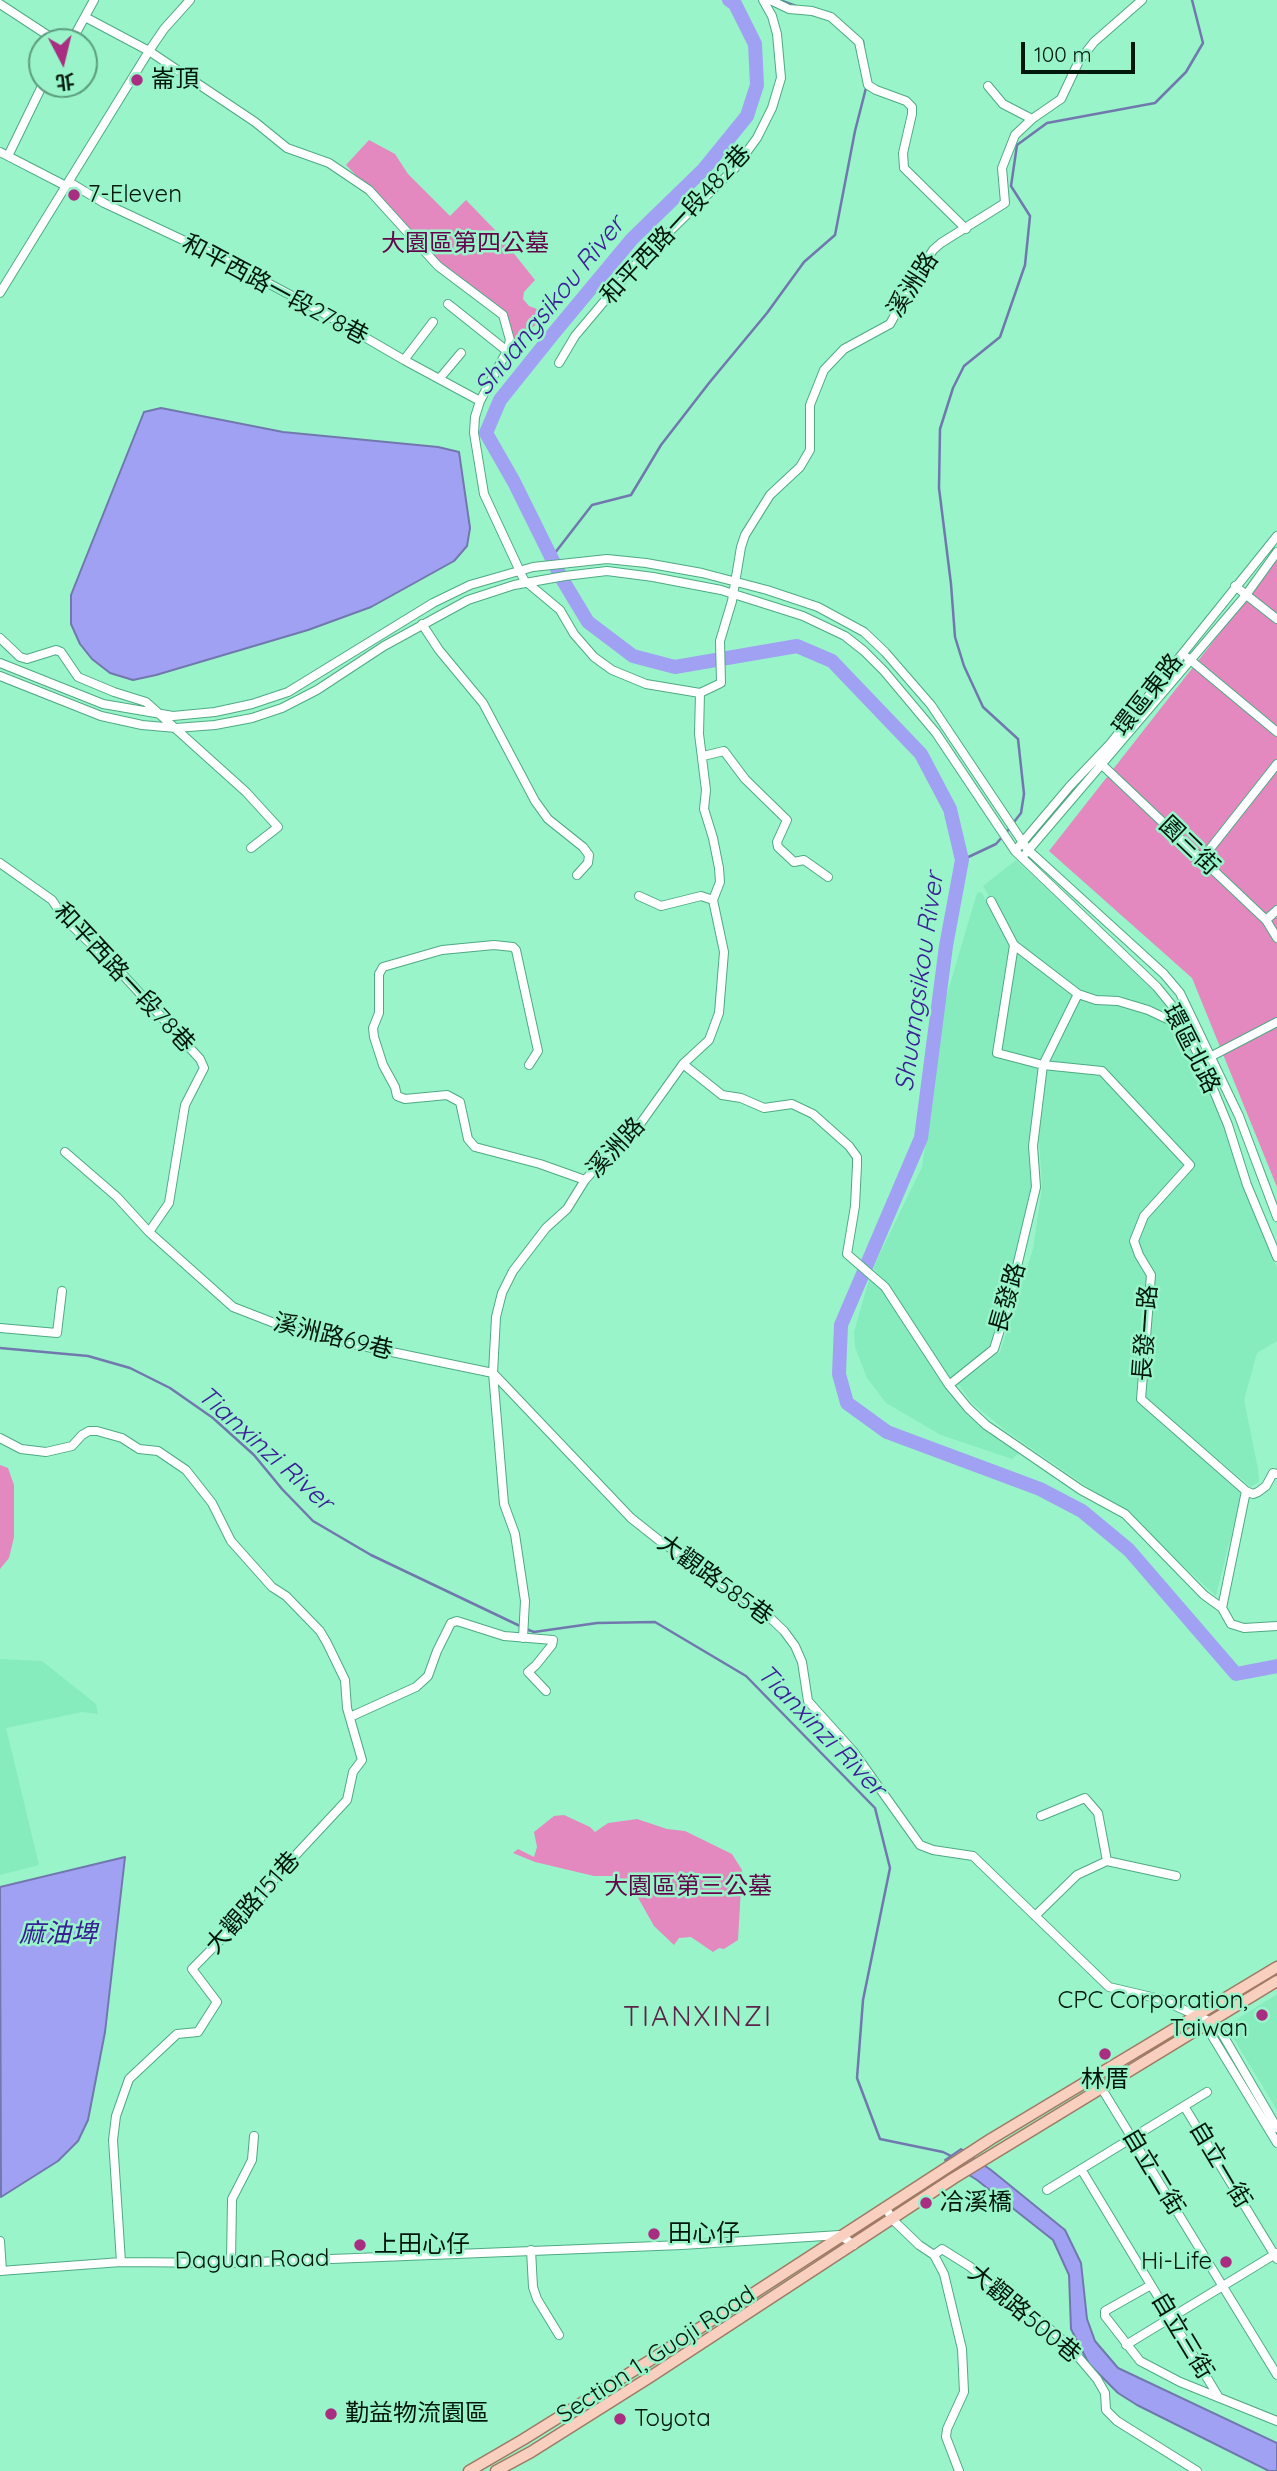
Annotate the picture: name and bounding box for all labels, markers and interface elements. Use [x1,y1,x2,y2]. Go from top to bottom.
north arrow [28,28,98,98]
scale bar [1025,28,1139,72]
text: 100 m [1034,41,1092,67]
place label: 崙頂 [151,66,199,94]
text: 北 [54,69,76,95]
marker: 崙頂 [129,72,145,88]
street label: 和平西路一段482巷 [595,140,757,310]
place label: 7-Eleven [88,181,182,209]
marker: 7-Eleven [66,187,82,203]
water label: Shuangsikou River [468,210,632,402]
street label: 和平西路一段278巷 [177,229,373,351]
park label: 大園區第四公墓 [381,230,549,258]
street label: 溪洲路 [881,247,945,323]
street label: 環區東路 [1107,648,1189,742]
street label: 園三街 [1153,811,1225,881]
water label: Shuangsikou River [889,870,951,1094]
street label: 和平西路一段78巷 [48,898,200,1058]
street label: 環區北路 [1156,1000,1226,1098]
street label: 溪洲路 [581,1112,651,1184]
street label: 長發路 [984,1259,1032,1337]
street label: 長發一路 [1128,1284,1164,1382]
street label: 溪洲路69巷 [270,1308,396,1366]
water label: Tianxinzi River [191,1380,339,1518]
street label: 大觀路585巷 [652,1529,778,1631]
water label: Tianxinzi River [750,1658,892,1804]
street label: 大觀路151巷 [200,1846,306,1960]
park label: 大園區第三公墓 [604,1873,772,1901]
water label: 麻油埤 [19,1918,97,1950]
place label: CPC Corporation, Taiwan [1058,1987,1248,2043]
district label: TIANXINZI [624,2001,772,2035]
marker: CPC Corporation, Taiwan [1254,2007,1270,2023]
marker: 林厝 [1097,2046,1113,2062]
place label: 林厝 [1081,2066,1129,2094]
street label: 自立一街 [1183,2116,1257,2214]
street label: 自立二街 [1116,2123,1190,2221]
place label: 冾溪橋 [940,2189,1012,2217]
marker: 冾溪橋 [918,2195,934,2211]
place label: 田心仔 [668,2220,740,2248]
marker: 田心仔 [646,2226,662,2242]
place label: 上田心仔 [374,2231,470,2259]
marker: 上田心仔 [352,2237,368,2253]
street label: Daguan Road [174,2244,330,2276]
place label: Hi-Life [1141,2248,1212,2276]
marker: Hi-Life [1218,2254,1234,2270]
street label: 大觀路500巷 [962,2259,1086,2369]
street label: Section 1, Guoji Road [552,2280,760,2430]
street label: 自立三街 [1145,2287,1219,2385]
place label: 勤益物流園區 [345,2400,489,2428]
place label: Toyota [634,2405,711,2433]
marker: 勤益物流園區 [323,2406,339,2422]
marker: Toyota [612,2411,628,2427]

